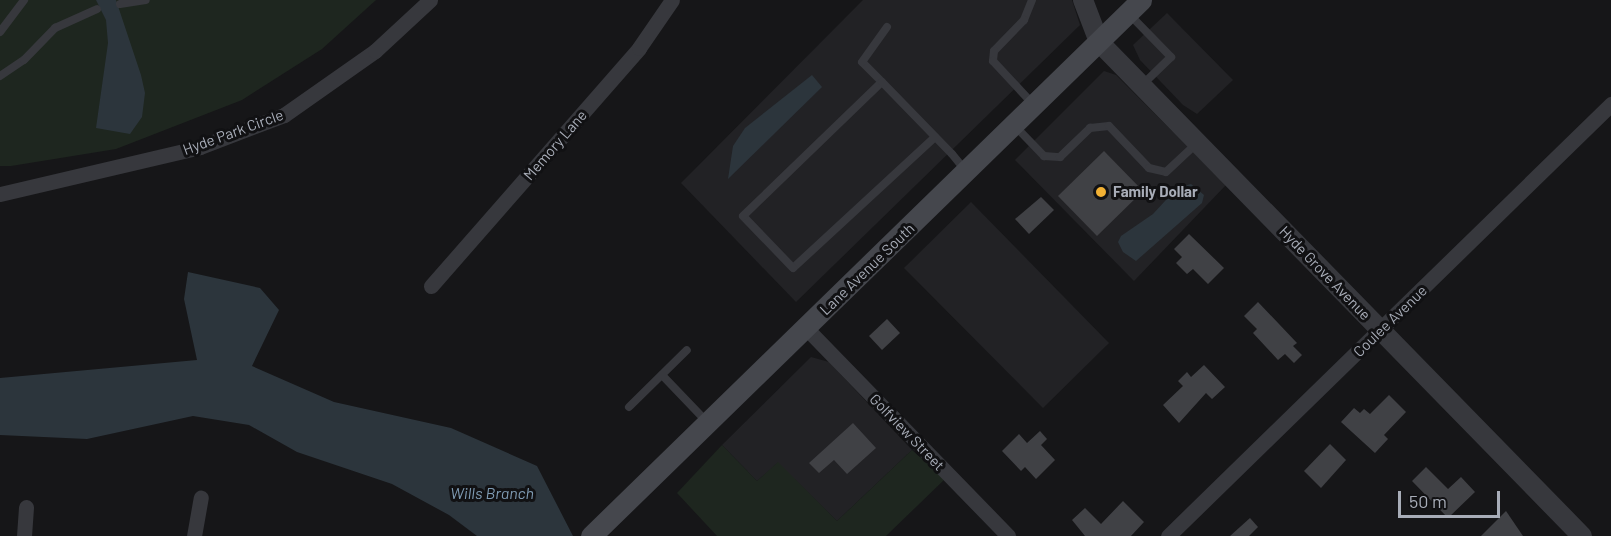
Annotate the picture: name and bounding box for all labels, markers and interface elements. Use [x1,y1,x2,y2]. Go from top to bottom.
street label: Hyde Park Circle [180,105,286,159]
street label: Memory Lane [520,106,590,184]
place label: Family Dollar [1113,183,1198,201]
marker: Family Dollar [1094,185,1108,199]
street label: Lane Avenue South [816,219,918,319]
street label: Hyde Grove Avenue [1276,222,1374,324]
street label: Coulee Avenue [1349,281,1431,361]
street label: Golfview Street [866,390,948,474]
scale bar [1401,479,1503,517]
water label: Wills Branch [450,483,534,503]
text: 50 m [1409,490,1447,512]

